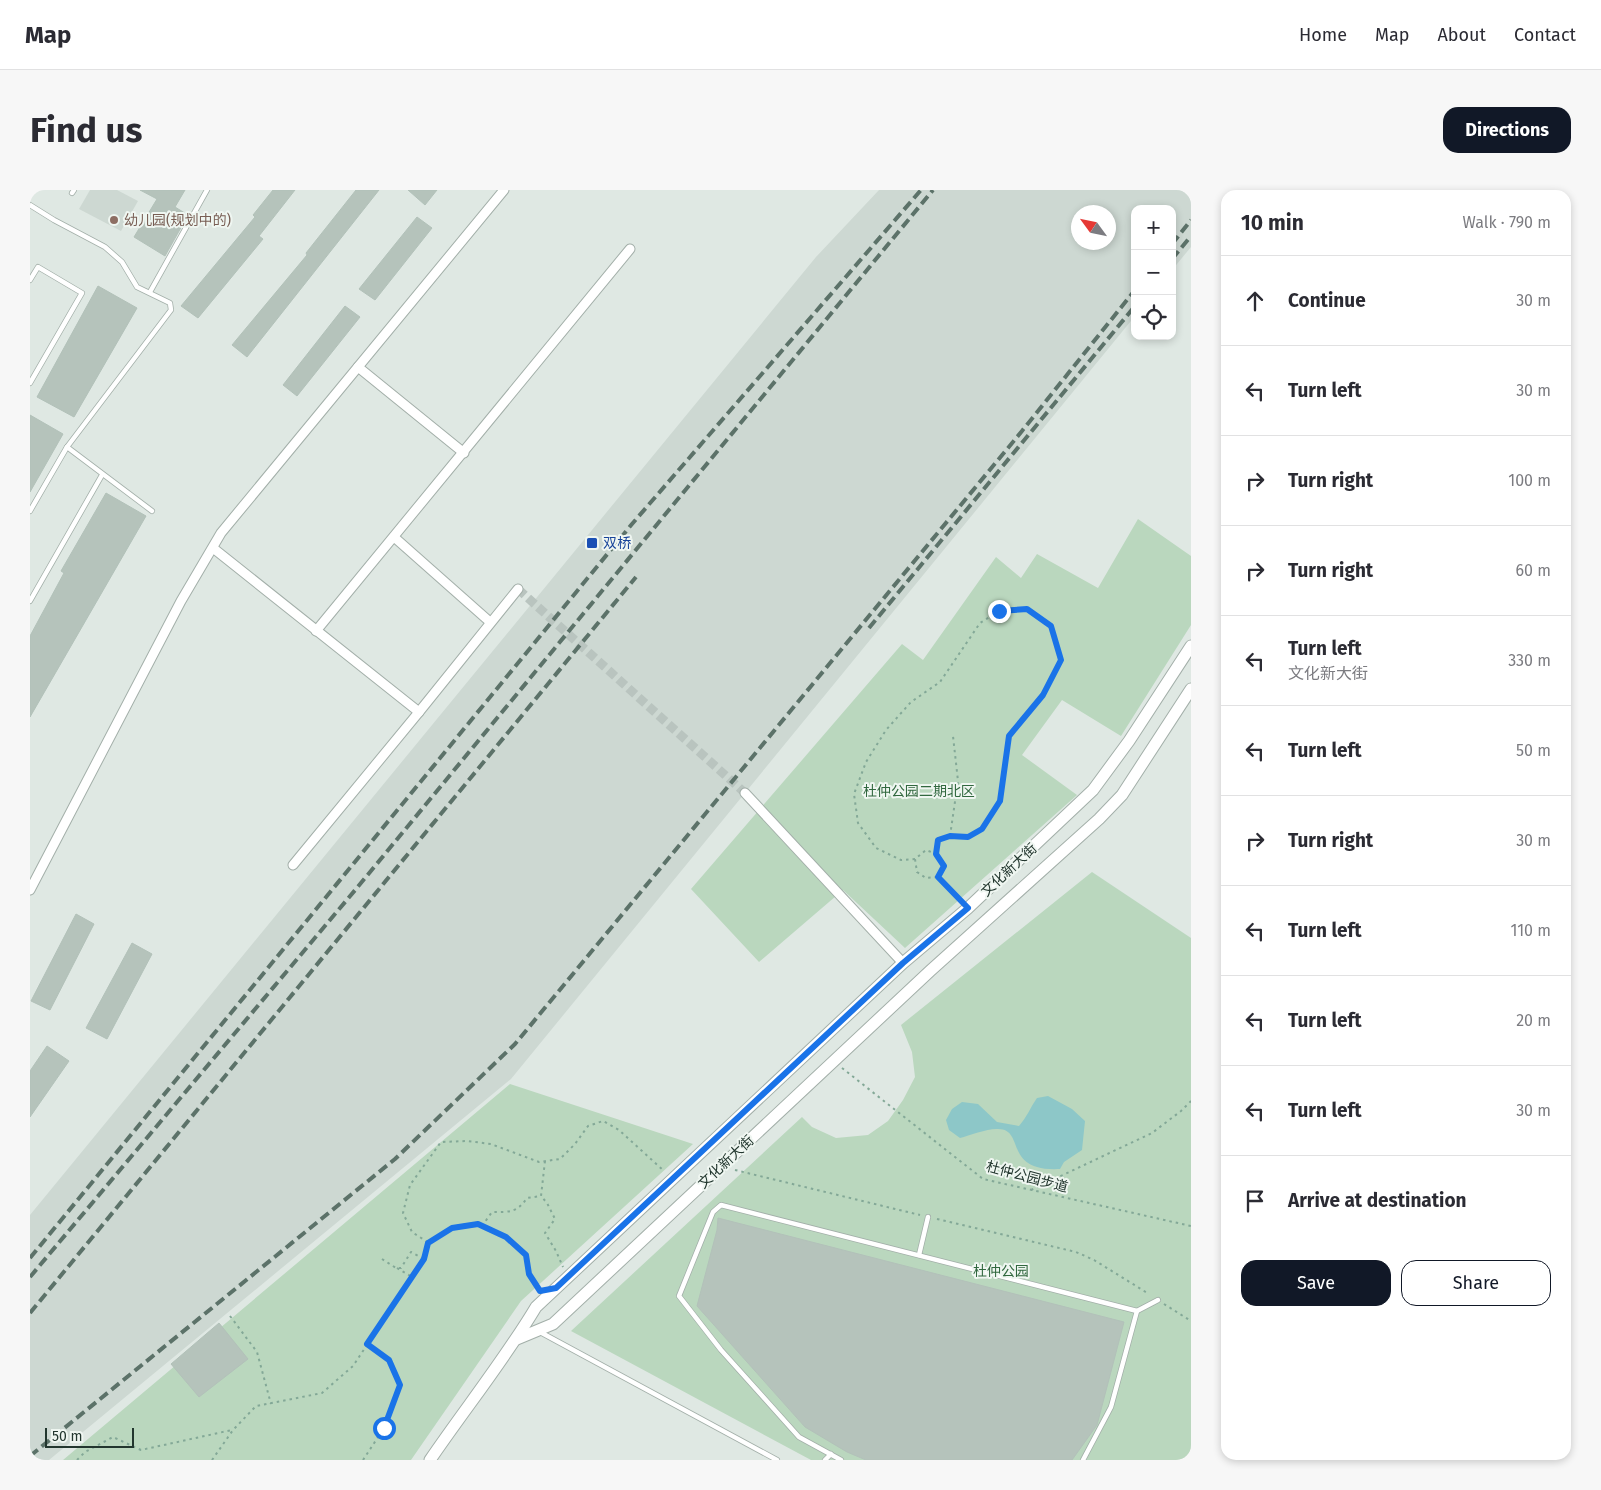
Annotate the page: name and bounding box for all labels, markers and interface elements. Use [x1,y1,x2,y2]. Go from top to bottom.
text: Map [25,21,71,49]
text: Home [1299,24,1347,46]
text: Map [1375,24,1409,46]
text: About [1437,24,1486,46]
text: Contact [1514,24,1576,46]
button: Directions [1443,107,1571,153]
text: Find us [30,109,142,151]
north arrow [1071,205,1116,250]
map controls [1131,205,1176,340]
button: + [1131,205,1176,250]
text: 10 min [1241,210,1304,236]
place label: 幼儿园(规划中的) [124,212,231,229]
text: Walk · 790 m [1462,213,1551,232]
marker: 幼儿园(规划中的) [108,214,120,226]
button: − [1131,250,1176,295]
icon: ahead [1241,287,1269,315]
text: Continue [1288,289,1366,312]
text: 30 m [1516,291,1551,310]
button: locate [1131,295,1176,340]
icon: left [1241,377,1269,405]
text: Turn left [1288,379,1362,402]
text: 30 m [1516,381,1551,400]
icon: right [1241,467,1269,495]
text: Turn right [1288,469,1373,492]
text: 100 m [1508,471,1551,490]
place label: 双桥 [603,535,631,552]
marker: 双桥 [585,536,599,550]
icon: right [1241,557,1269,585]
text: Turn right [1288,559,1373,582]
text: 60 m [1516,561,1551,580]
route end [988,600,1011,623]
text: Turn left [1288,637,1362,660]
icon: left [1241,647,1269,675]
text: 330 m [1508,651,1551,670]
text: 文化新大街 [1288,664,1368,683]
icon: left [1241,737,1269,765]
text: Turn left [1288,739,1362,762]
text: 50 m [1516,741,1551,760]
park label: 杜仲公园二期北区 [863,783,975,800]
icon: right [1241,827,1269,855]
text: Turn right [1288,829,1373,852]
text: 30 m [1516,831,1551,850]
street label: 文化新大街 [978,840,1040,900]
icon: left [1241,917,1269,945]
text: Turn left [1288,919,1362,942]
text: 110 m [1510,921,1551,940]
icon: left [1241,1007,1269,1035]
text: Turn left [1288,1009,1362,1032]
text: 20 m [1516,1011,1551,1030]
icon: left [1241,1097,1269,1125]
text: Turn left [1288,1099,1362,1122]
text: 30 m [1516,1101,1551,1120]
street label: 文化新大街 [695,1132,757,1192]
street label: 杜仲公园步道 [984,1158,1070,1196]
icon: arrive [1241,1187,1269,1215]
text: Arrive at destination [1288,1189,1467,1212]
button: Save [1241,1260,1391,1306]
button: Share [1401,1260,1551,1306]
park label: 杜仲公园 [973,1263,1029,1280]
route start [373,1417,396,1440]
scale bar [45,1425,134,1448]
text: 50 m [52,1428,83,1445]

